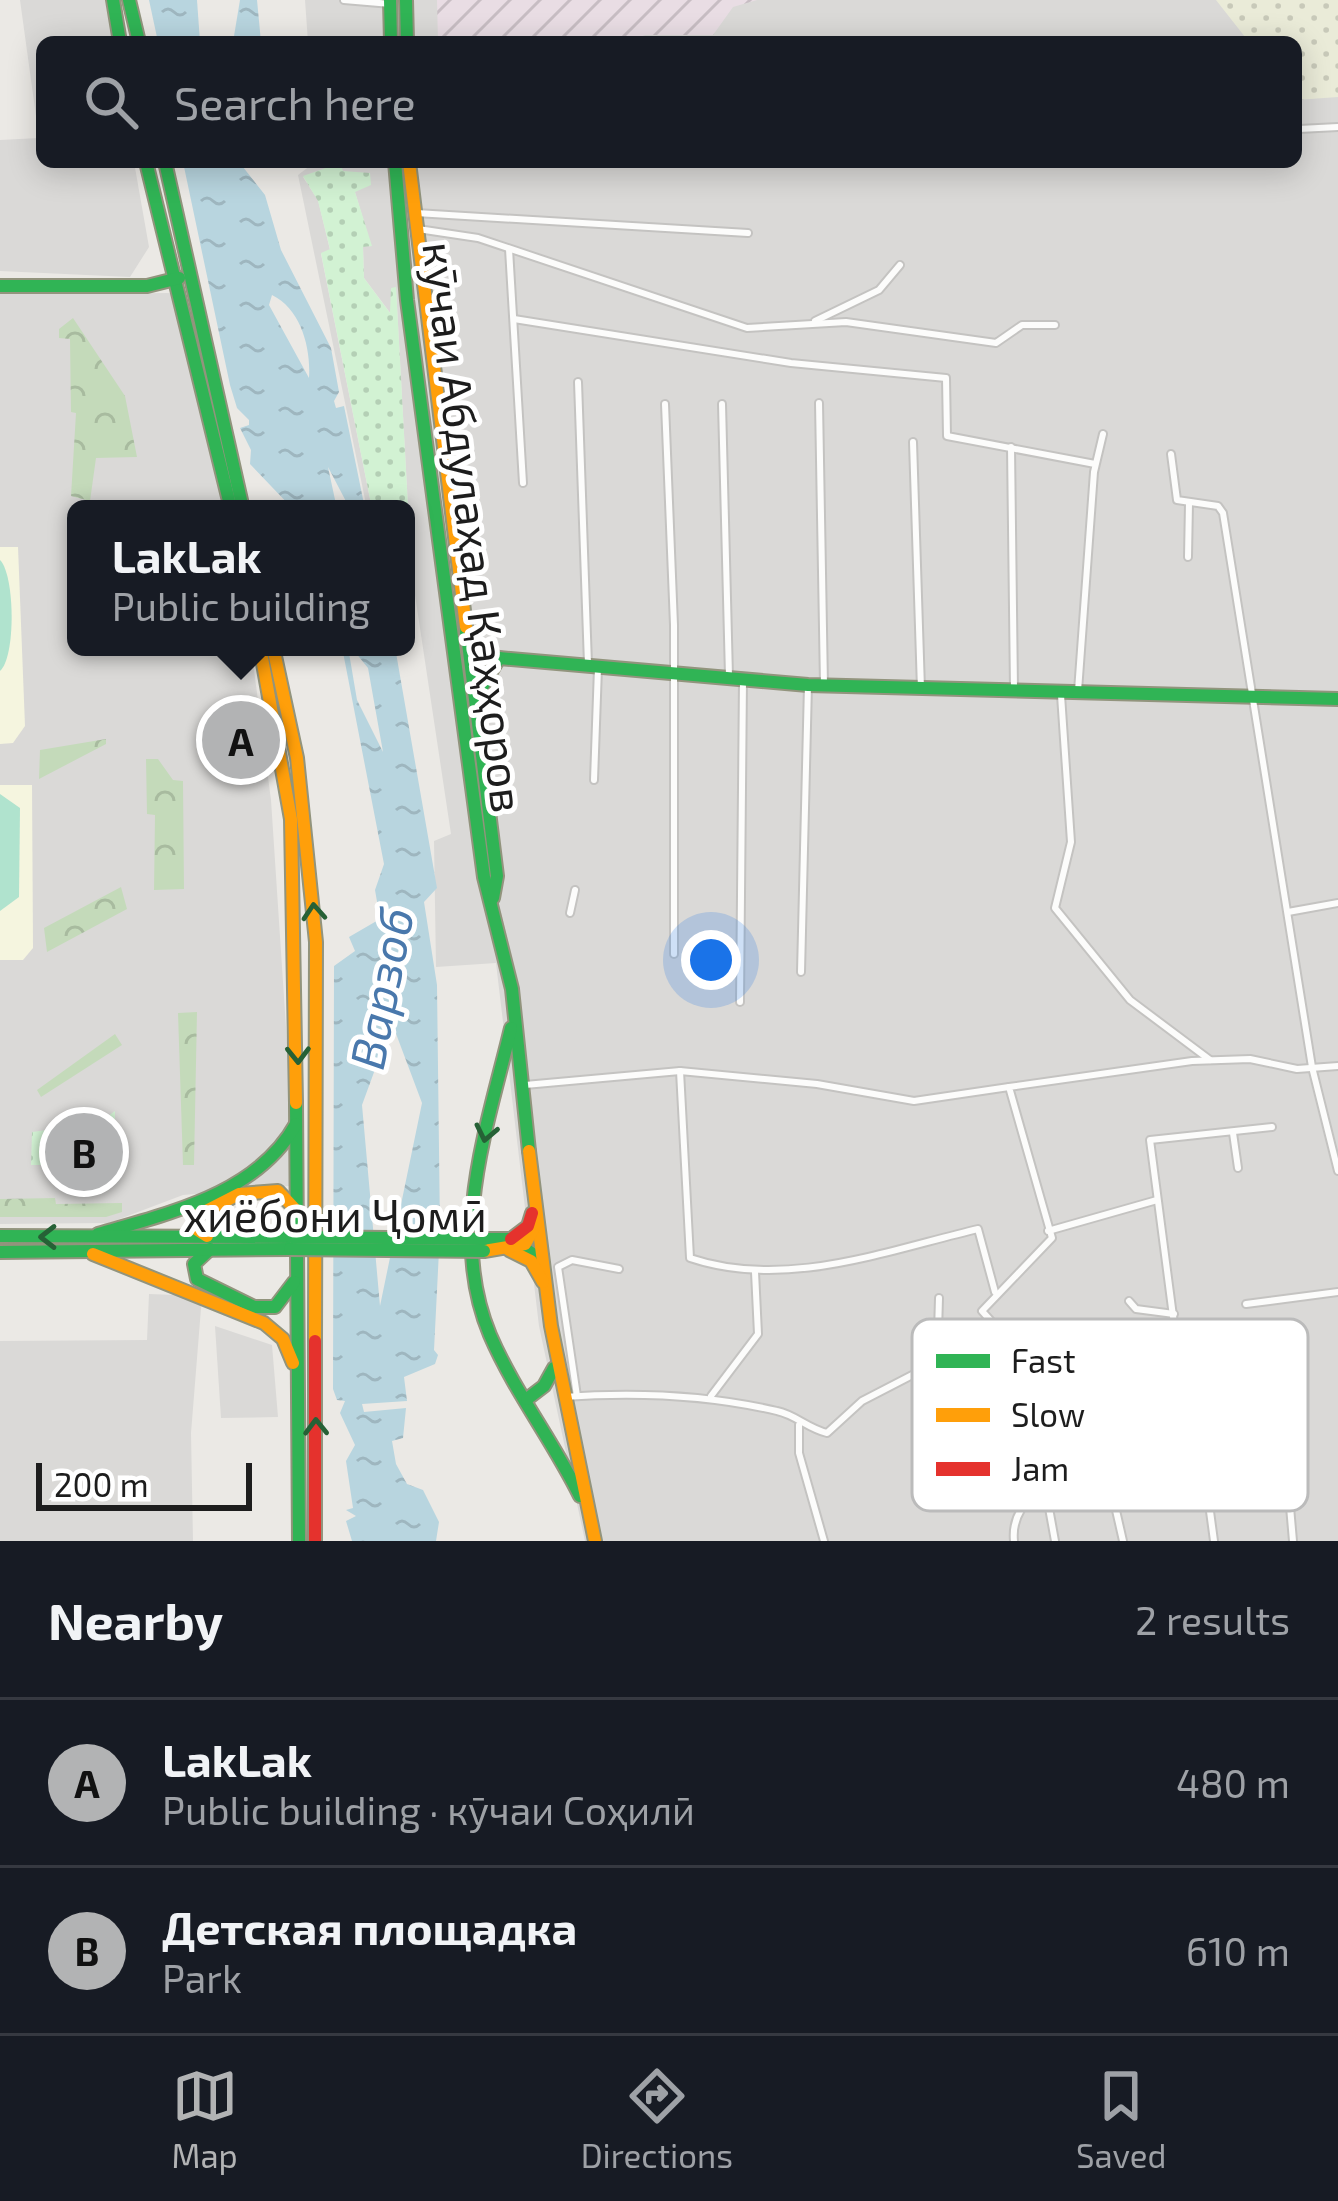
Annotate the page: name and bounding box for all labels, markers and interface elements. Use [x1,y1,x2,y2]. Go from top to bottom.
search box [36,36,1302,168]
icon: search [78,69,144,135]
text: Search here [174,75,416,129]
street label: кӯчаи Абдулаҳад Қаҳҳоров [412,239,537,816]
popup [67,500,415,656]
text: LakLak [112,528,262,582]
text: Public building [112,582,370,629]
pin: A [202,695,280,785]
one-way arrow [301,902,327,921]
water label: Варзоб [336,902,424,1074]
your location [681,930,741,990]
one-way arrow [285,1046,311,1065]
pin: B [45,1107,123,1197]
one-way arrow [474,1123,499,1143]
street label: хиёбони Ҷомӣ [183,1187,487,1241]
one-way arrow [38,1224,57,1250]
legend [912,1319,1308,1511]
text: Fast [1011,1340,1075,1380]
text: Slow [1011,1394,1085,1434]
one-way arrow [303,1417,329,1436]
text: Jam [1011,1448,1069,1488]
scale bar [36,1457,252,1510]
text: 200 m [54,1464,149,1504]
text: Nearby [48,1589,223,1650]
text: 2 results [1135,1596,1290,1643]
text: LakLak [162,1732,312,1786]
text: A [74,1759,100,1806]
text: 480 m [1176,1759,1290,1806]
text: Public building · кӯчаи Соҳилӣ [162,1786,695,1833]
text: Детская площадка [162,1900,577,1954]
text: B [75,1927,99,1974]
text: 610 m [1186,1927,1290,1974]
text: Park [162,1954,242,2001]
tab: Map [172,2063,238,2175]
tab: Directions [581,2063,733,2175]
tab: Saved [1076,2063,1166,2175]

